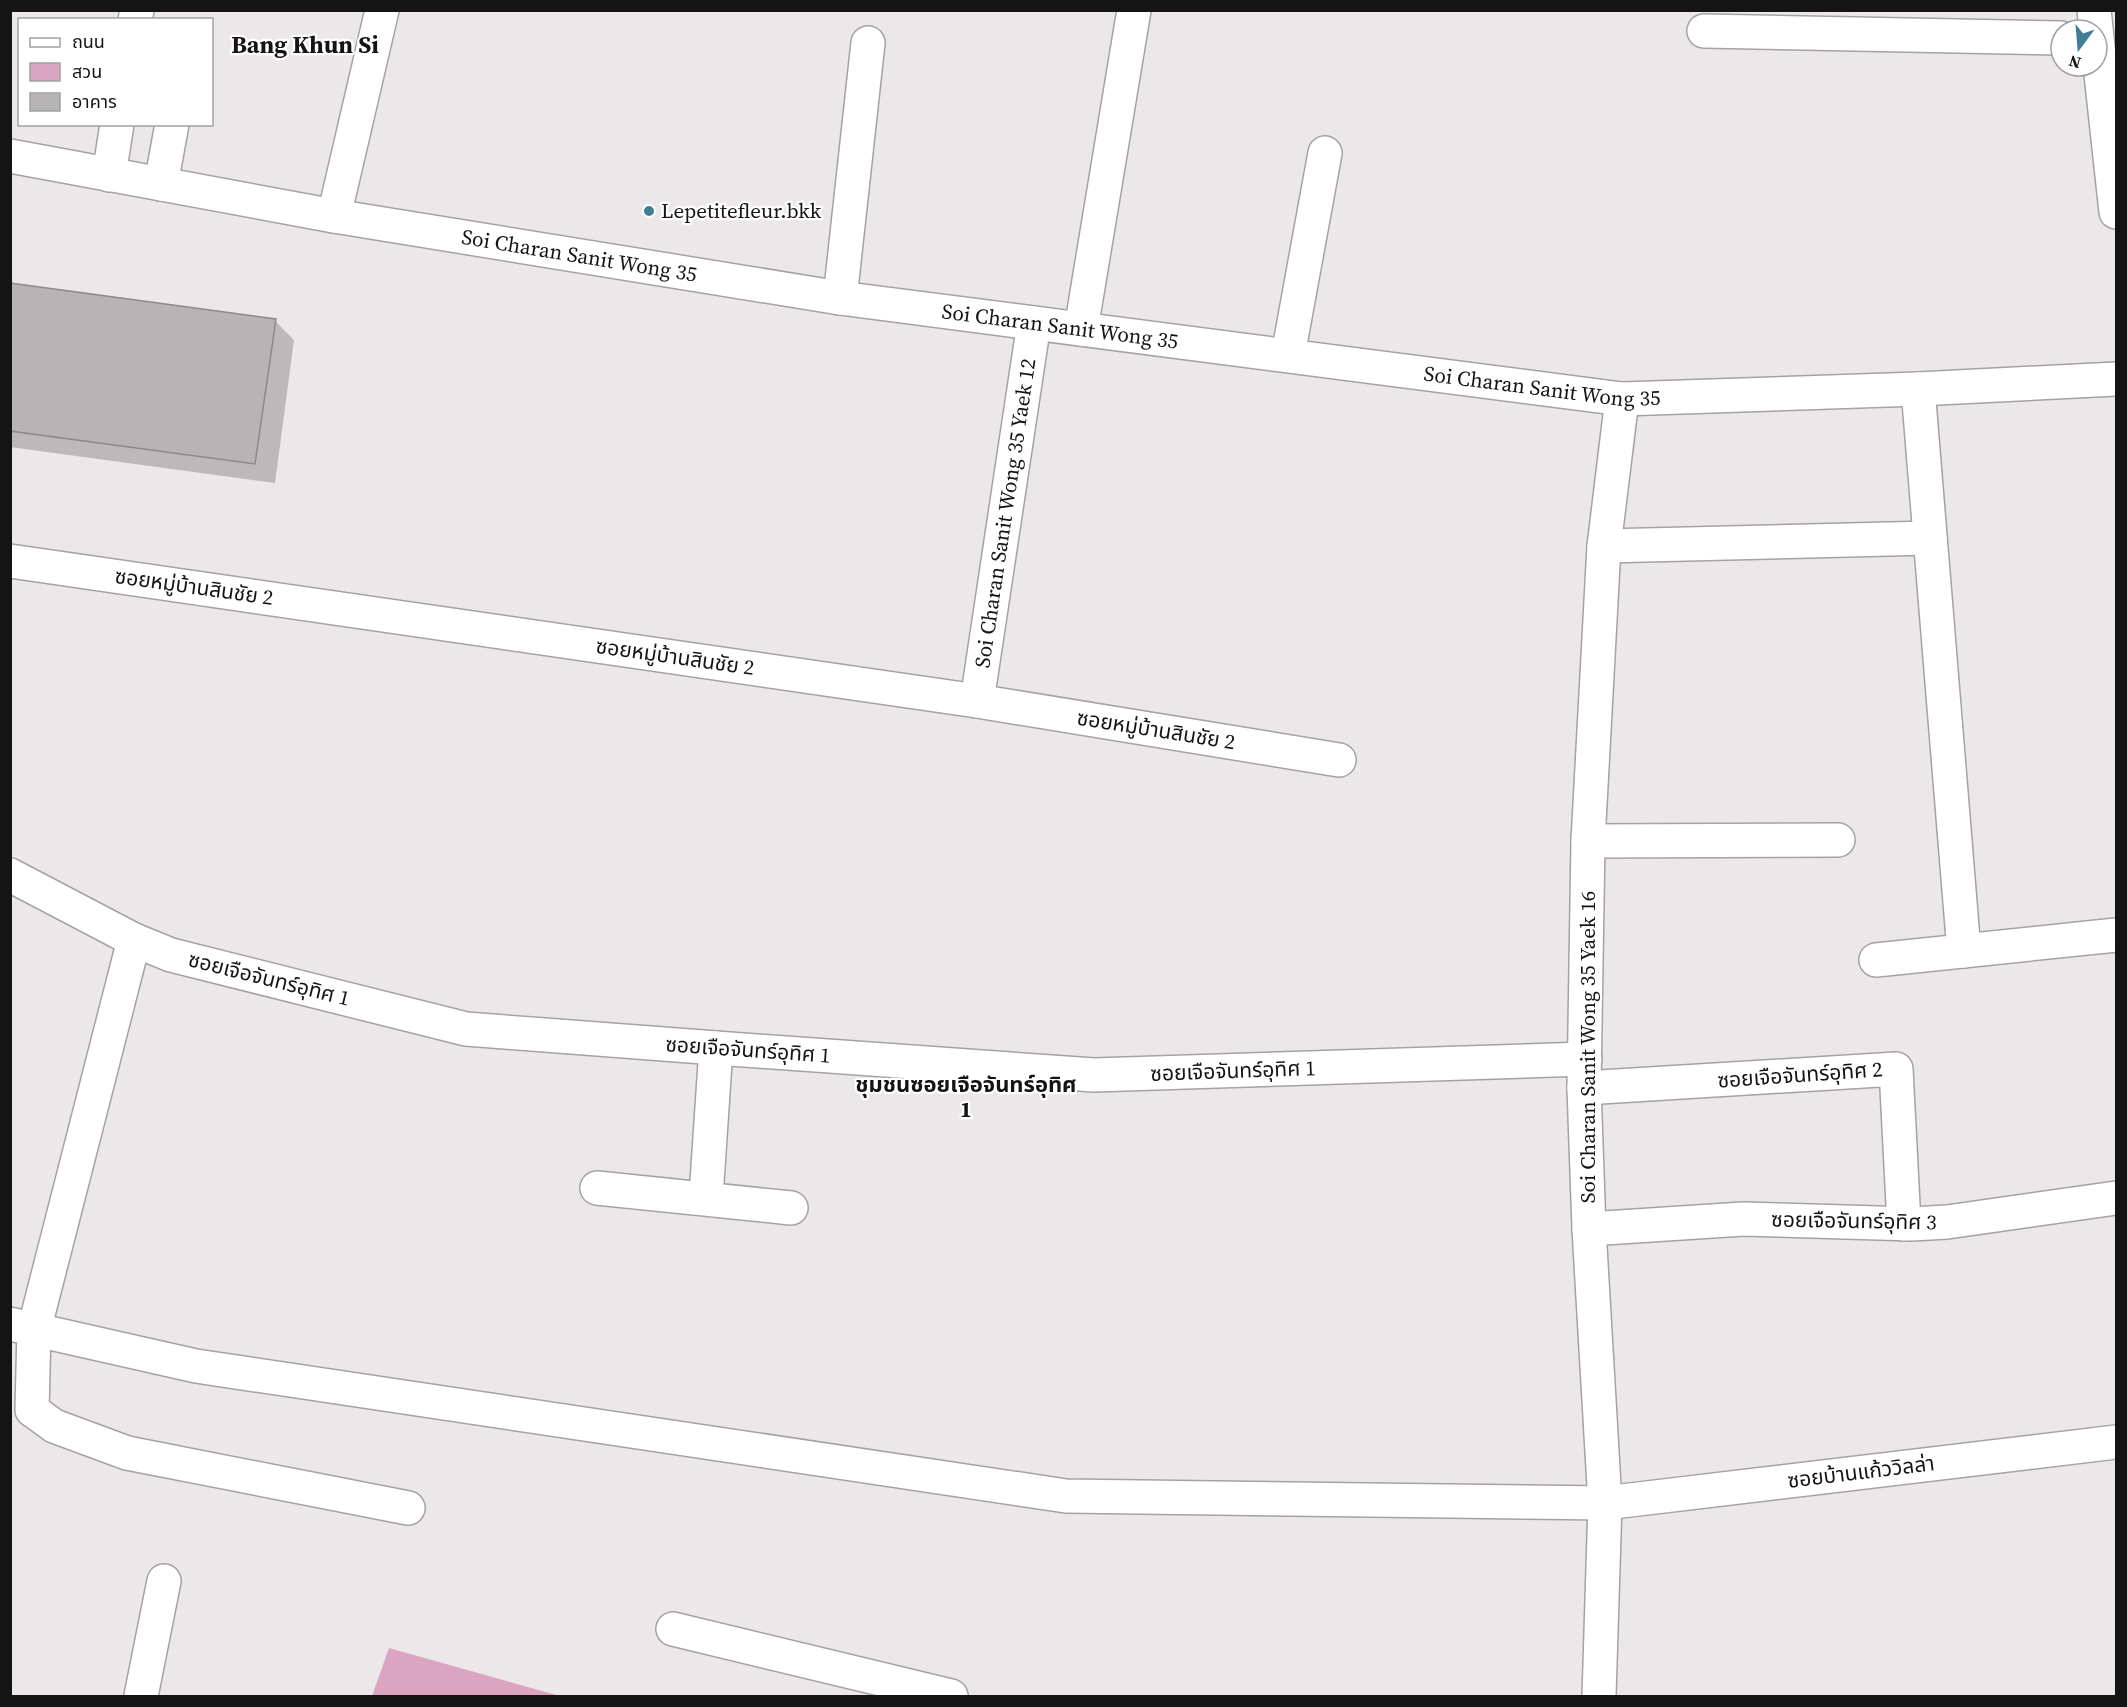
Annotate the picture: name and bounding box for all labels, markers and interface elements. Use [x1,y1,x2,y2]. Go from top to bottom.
legend [18,18,213,126]
north arrow [2049,18,2109,78]
district label: Bang Khun Si [231,28,379,61]
text: ถนน [72,29,105,54]
text: N [2066,50,2083,75]
text: สวน [72,59,102,84]
text: อาคาร [72,89,117,114]
place label: Lepetitefleur.bkk [661,196,822,225]
marker: Lepetitefleur.bkk [642,204,656,218]
street label: Soi Charan Sanit Wong 35 [460,222,699,289]
street label: Soi Charan Sanit Wong 35 [940,296,1180,356]
street label: Soi Charan Sanit Wong 35 Yaek 12 [967,356,1042,670]
street label: Soi Charan Sanit Wong 35 [1422,359,1661,413]
street label: ซอยหมู่บ้านสินชัย 2 [113,561,275,612]
street label: ซอยหมู่บ้านสินชัย 2 [594,631,756,682]
street label: ซอยหมู่บ้านสินชัย 2 [1075,703,1237,756]
street label: Soi Charan Sanit Wong 35 Yaek 16 [1573,891,1602,1203]
street label: ซอยเจือจันทร์อุทิศ 1 [185,944,353,1013]
street label: ซอยเจือจันทร์อุทิศ 1 [664,1029,832,1070]
street label: ซอยเจือจันทร์อุทิศ 1 [1150,1053,1316,1088]
street label: ซอยเจือจันทร์อุทิศ 2 [1716,1054,1884,1095]
district label: ชุมชนซอยเจือจันทร์อุทิศ 1 [855,1069,1077,1124]
street label: ซอยเจือจันทร์อุทิศ 3 [1771,1205,1937,1236]
street label: ซอยบ้านแก้ววิลล่า [1786,1448,1936,1495]

